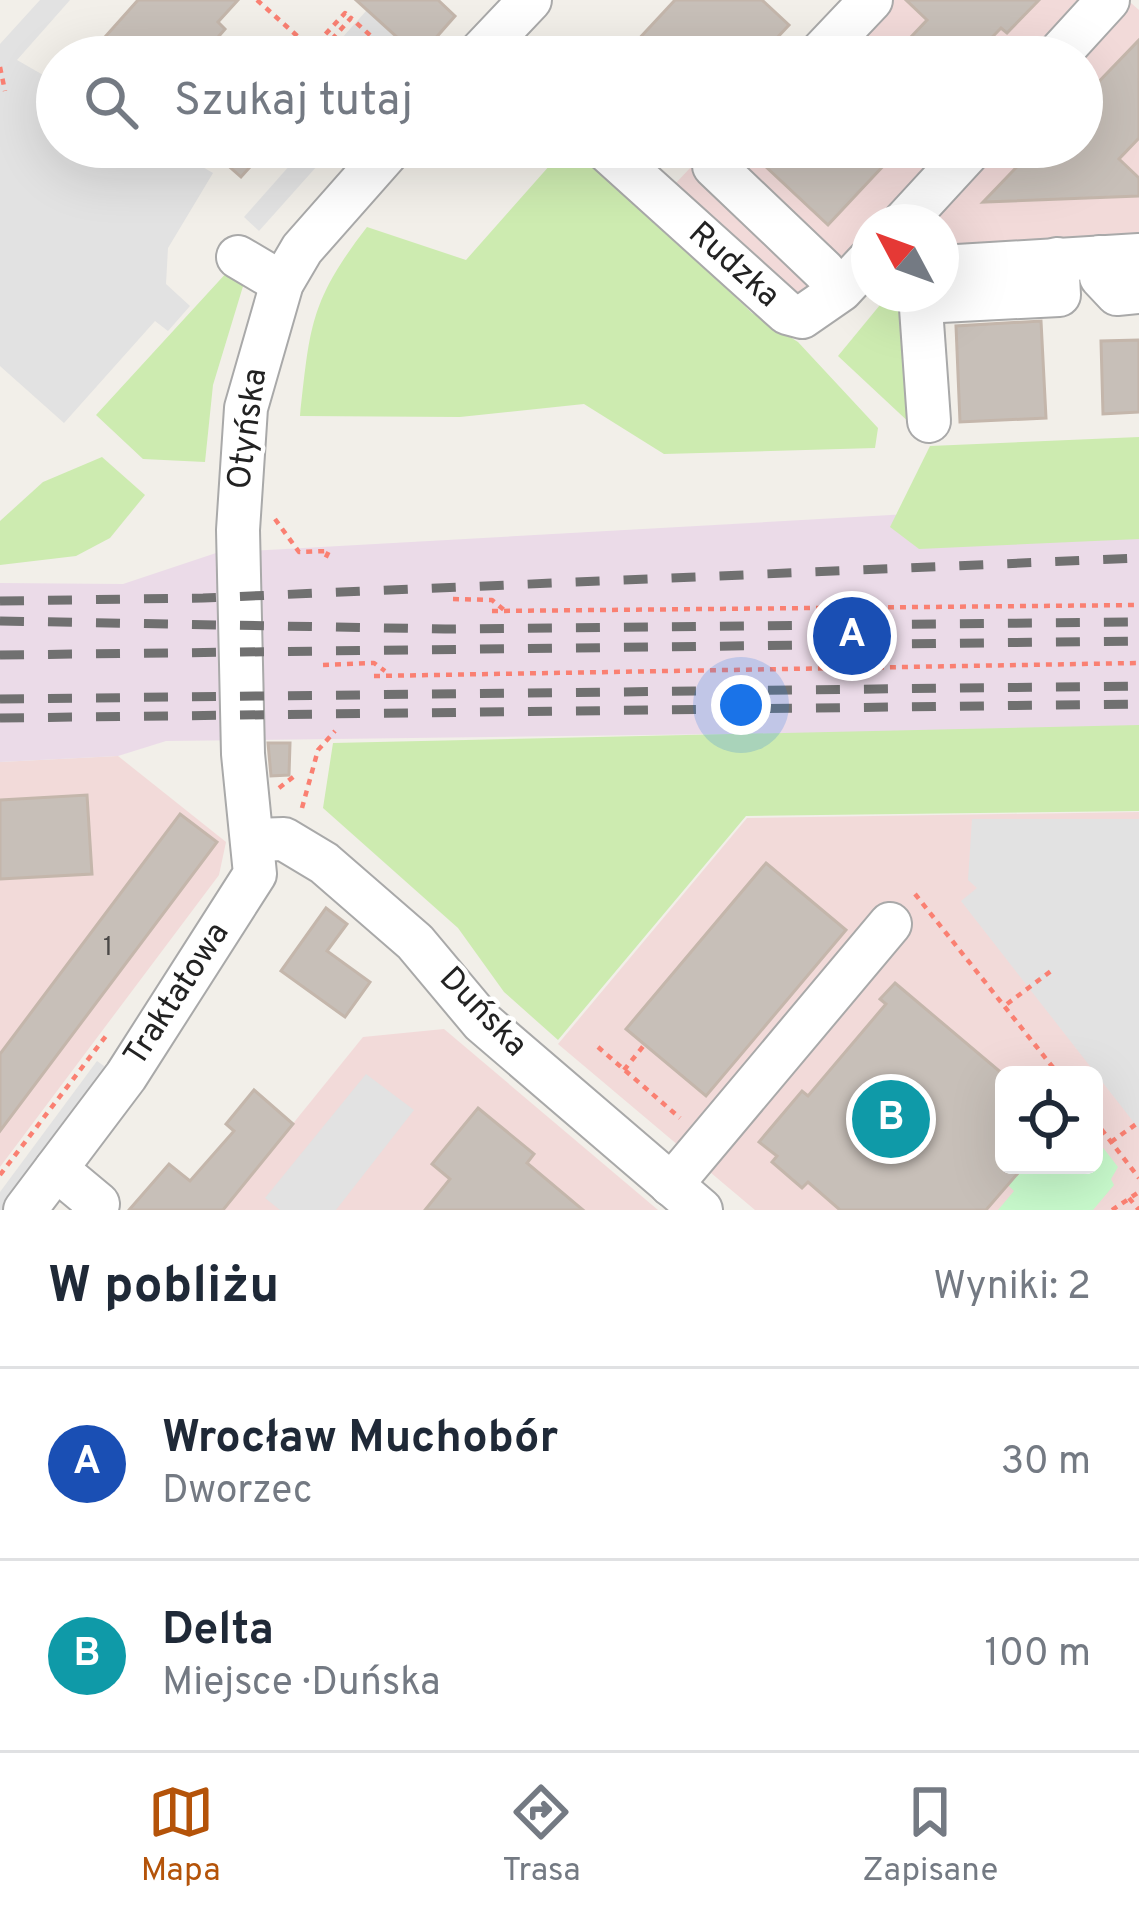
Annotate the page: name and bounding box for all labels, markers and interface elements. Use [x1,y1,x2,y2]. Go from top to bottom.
search box [36,36,1103,168]
icon: search [78,69,144,135]
text: Szukaj tutaj [174,74,413,131]
north arrow [851,204,959,312]
street label: Rudzka [678,214,788,318]
street label: Otyńska [220,366,278,492]
pin: A [813,591,891,681]
your location [711,675,771,735]
street label: Traktatowa [116,915,240,1075]
house number: 1 [103,931,113,965]
street label: Duńska [429,959,535,1067]
map controls [995,1066,1103,1174]
button: locate [995,1066,1103,1174]
pin: B [852,1074,930,1164]
text: W pobliżu [48,1256,279,1321]
text: Wyniki: 2 [933,1264,1091,1313]
text: Wrocław Muchobór [162,1411,558,1468]
text: A [73,1439,101,1488]
text: 30 m [1001,1439,1091,1488]
text: Dworzec [162,1468,313,1517]
text: Delta [162,1603,274,1660]
text: B [74,1631,100,1680]
text: 100 m [984,1631,1091,1680]
text: Miejsce · Duńska [162,1660,441,1709]
tab: Mapa [141,1779,221,1893]
tab: Trasa [502,1779,581,1893]
tab: Zapisane [862,1779,998,1893]

